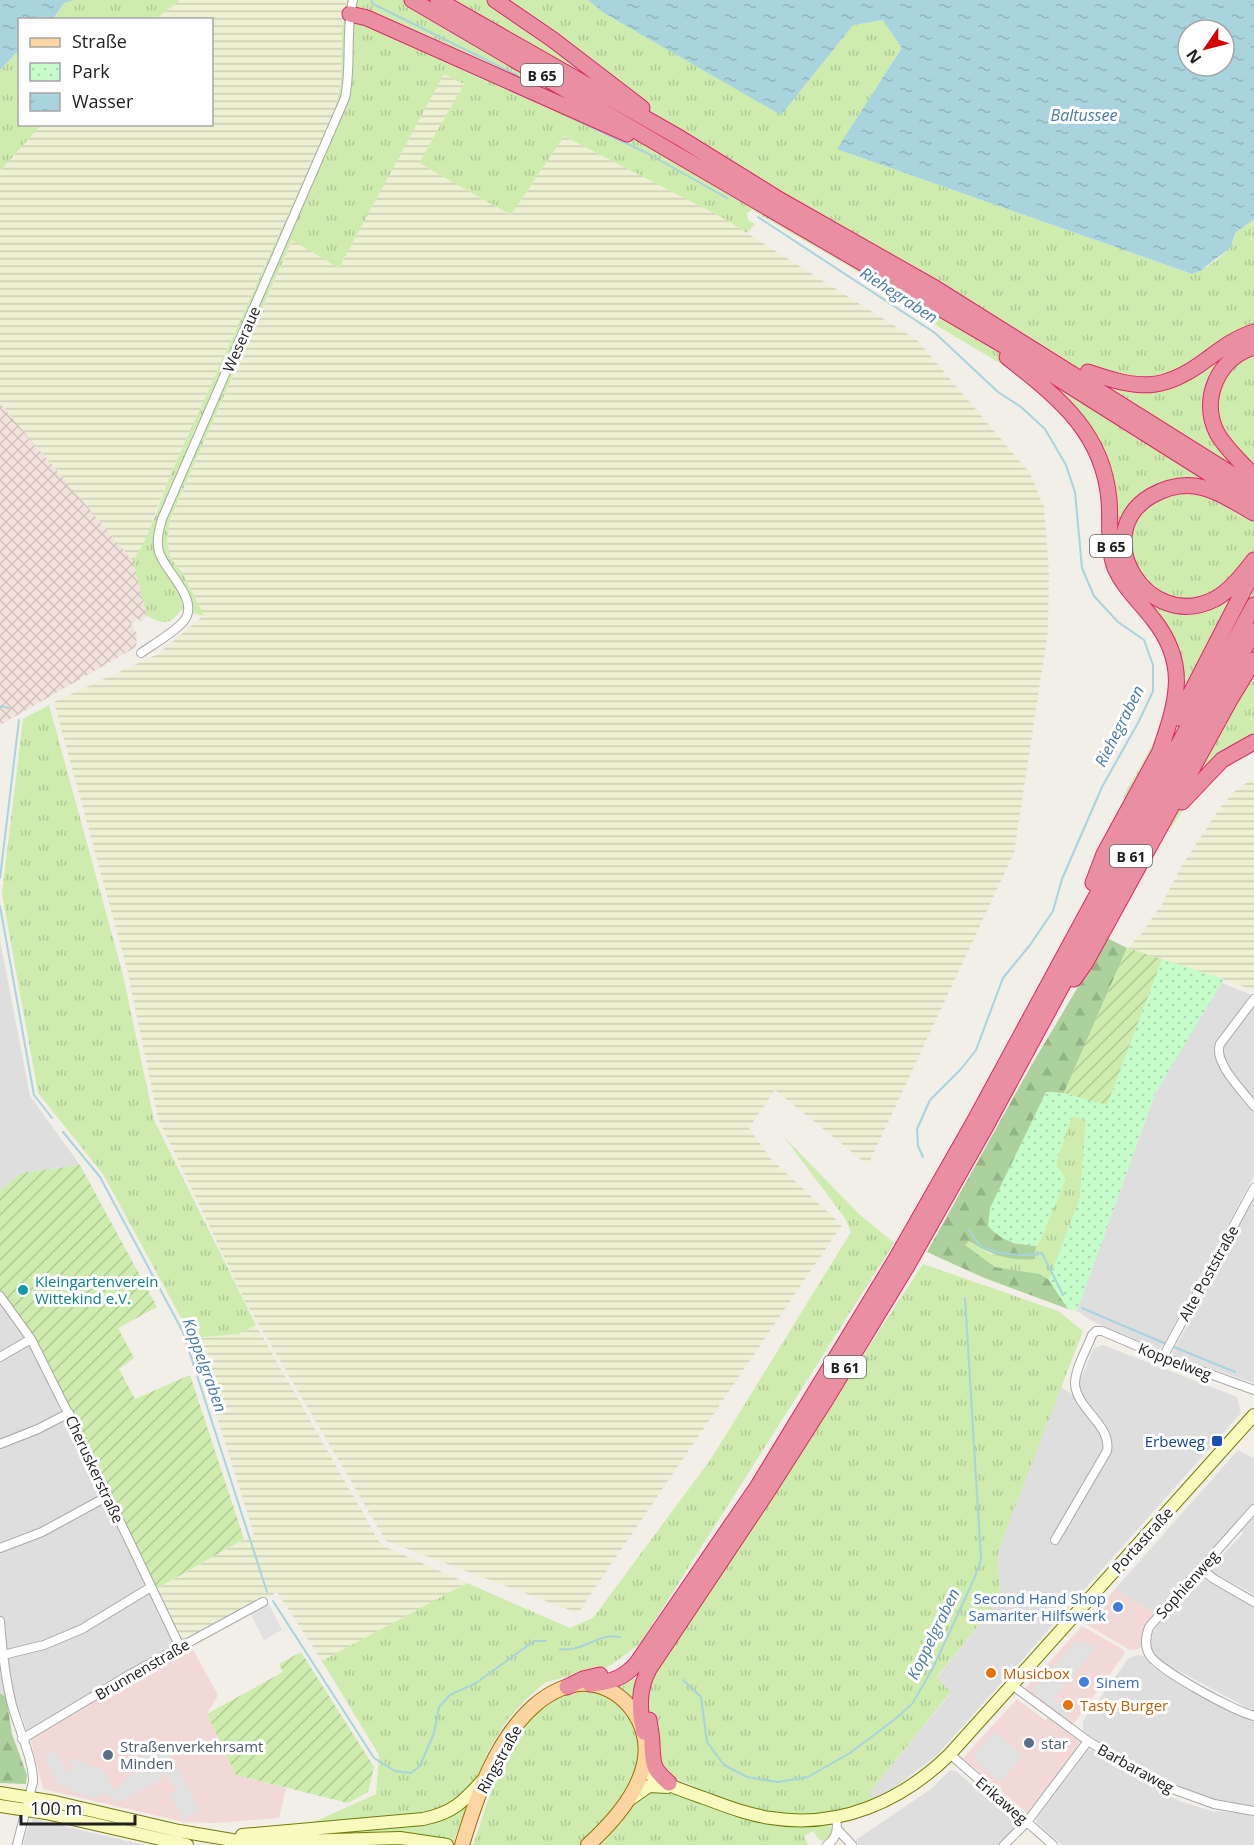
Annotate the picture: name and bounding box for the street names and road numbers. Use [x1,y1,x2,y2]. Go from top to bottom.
road number: B 65 [521,64,563,86]
street label: Weseraue [218,303,264,375]
road number: B 65 [1090,535,1132,557]
road number: B 61 [1110,845,1152,867]
street label: Alte Poststraße [1174,1222,1242,1324]
street label: Koppelweg [1135,1338,1215,1384]
road number: B 61 [824,1356,866,1378]
street label: Cheruskerstraße [61,1412,129,1526]
street label: Portastraße [1107,1503,1177,1577]
street label: Sophienweg [1151,1546,1223,1622]
street label: Brunnenstraße [91,1634,193,1704]
street label: Ringstraße [472,1721,526,1797]
street label: Barbaraweg [1094,1739,1178,1797]
street label: Erikaweg [972,1772,1032,1828]

